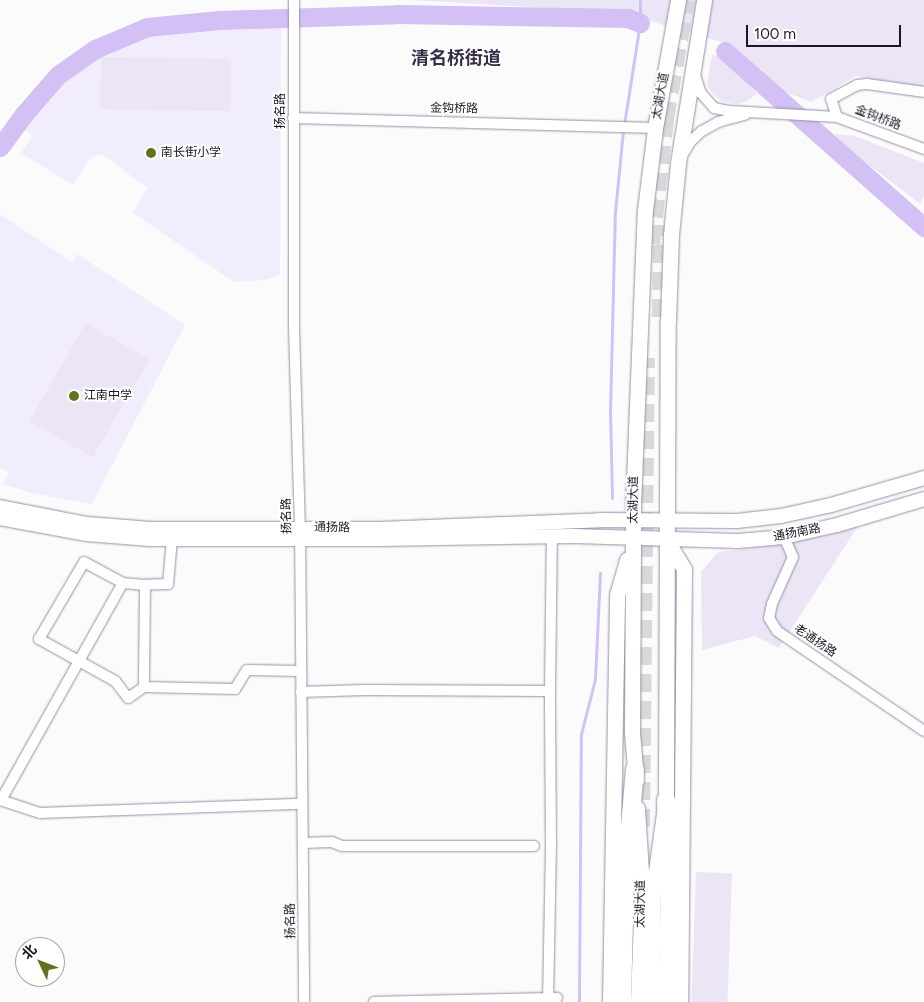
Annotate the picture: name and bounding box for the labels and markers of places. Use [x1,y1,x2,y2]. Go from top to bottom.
place label: 南长街小学 [161,146,221,160]
marker: 南长街小学 [145,147,157,159]
place label: 江南中学 [84,389,132,403]
marker: 江南中学 [68,390,80,402]

